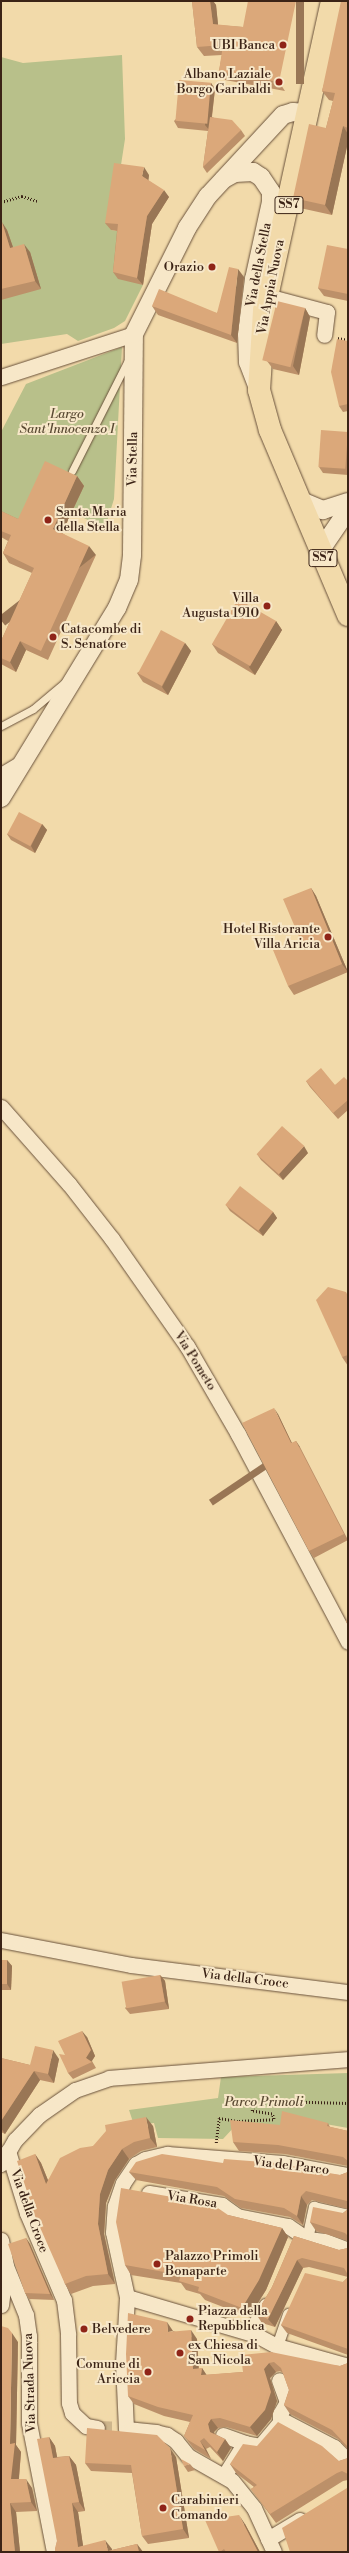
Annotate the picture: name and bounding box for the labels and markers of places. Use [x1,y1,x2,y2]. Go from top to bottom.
place label: UBI Banca [212,37,275,53]
marker: UBI Banca [278,40,288,50]
place label: Albano Laziale Borgo Garibaldi [176,67,271,98]
marker: Albano Laziale Borgo Garibaldi [274,77,284,87]
place label: Orazio [164,259,204,275]
marker: Orazio [207,262,217,272]
place label: Santa Maria della Stella [56,505,127,536]
marker: Santa Maria della Stella [43,515,53,525]
place label: Villa Augusta 1910 [182,591,259,622]
marker: Villa Augusta 1910 [262,601,272,611]
place label: Catacombe di S. Senatore [61,622,141,653]
marker: Catacombe di S. Senatore [48,632,58,642]
place label: Hotel Ristorante Villa Aricia [223,922,320,953]
marker: Hotel Ristorante Villa Aricia [323,932,333,942]
place label: Palazzo Primoli Bonaparte [165,2249,259,2280]
marker: Palazzo Primoli Bonaparte [152,2259,162,2269]
place label: Piazza della Repubblica [198,2304,268,2335]
marker: Piazza della Repubblica [185,2314,195,2324]
place label: Belvedere [92,2321,151,2337]
marker: Belvedere [79,2324,89,2334]
place label: ex Chiesa di San Nicola [188,2338,258,2369]
marker: ex Chiesa di San Nicola [175,2348,185,2358]
place label: Comune di Ariccia [76,2357,140,2388]
marker: Comune di Ariccia [143,2367,153,2377]
place label: Carabinieri Comando [171,2493,239,2524]
marker: Carabinieri Comando [158,2503,168,2513]

